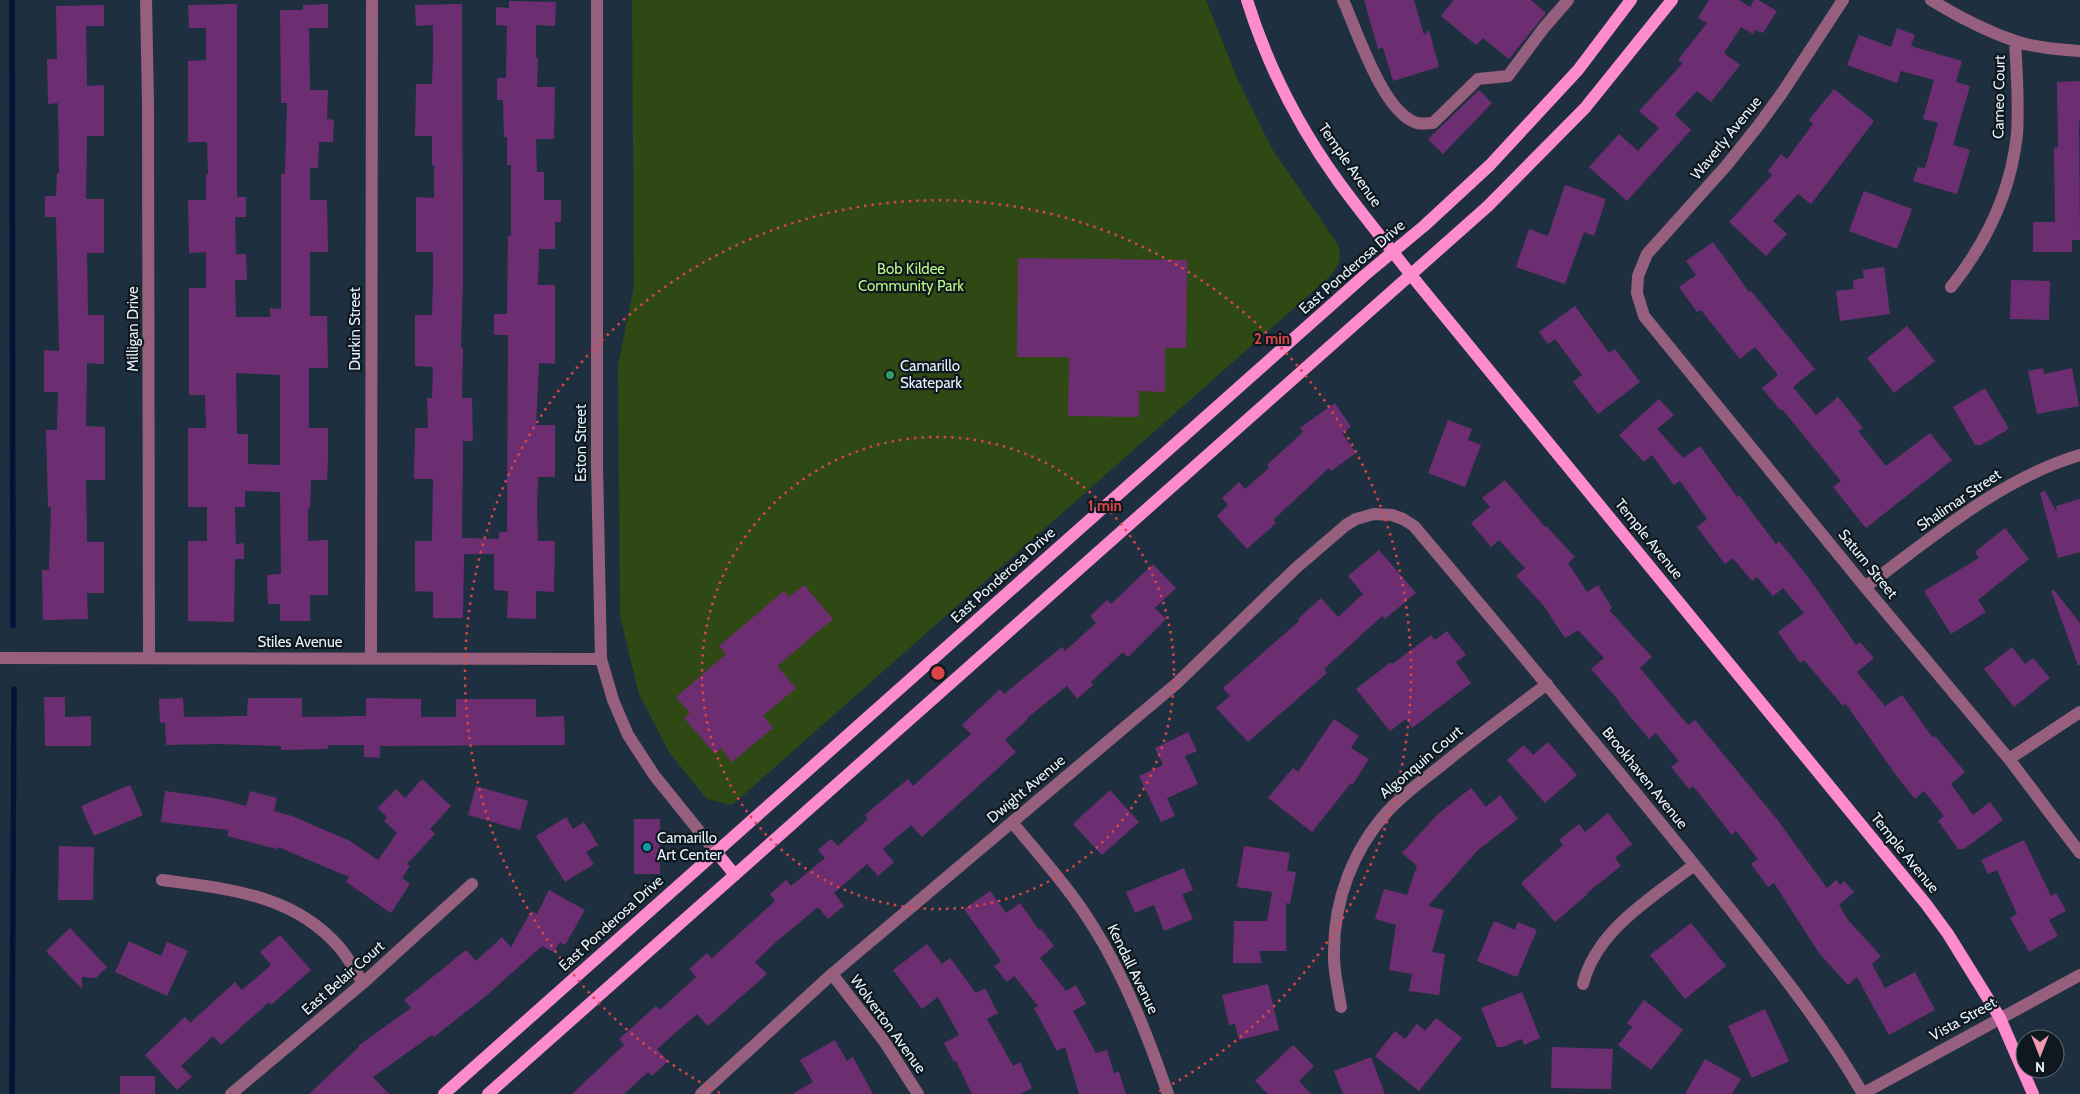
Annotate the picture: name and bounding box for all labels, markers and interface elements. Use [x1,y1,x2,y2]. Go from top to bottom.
street label: Cameo Court [1989,55,2009,139]
street label: Waverly Avenue [1687,92,1765,183]
street label: Temple Avenue [1314,120,1386,211]
street label: East Ponderosa Drive [1295,216,1409,318]
park label: Bob Kildee Community Park [858,260,964,295]
street label: Milligan Drive [124,286,142,372]
street label: Durkin Street [346,287,364,371]
text: 2 min [1254,330,1290,348]
place label: Camarillo Skatepark [900,357,962,392]
marker: Camarillo Skatepark [884,369,896,381]
street label: Eston Street [572,404,590,482]
street label: Shalimar Street [1913,465,2005,535]
street label: Temple Avenue [1611,495,1687,583]
text: 1 min [1088,497,1122,515]
street label: East Ponderosa Drive [947,523,1059,627]
street label: Saturn Street [1835,526,1901,602]
street label: Stiles Avenue [257,633,343,651]
centre of rings [929,664,947,682]
street label: Algonquin Court [1376,722,1466,802]
street label: Brookhaven Avenue [1598,723,1692,833]
street label: Dwight Avenue [983,751,1069,827]
street label: Temple Avenue [1867,809,1943,897]
place label: Camarillo Art Center [657,829,722,864]
marker: Camarillo Art Center [641,841,653,853]
street label: East Ponderosa Drive [555,871,667,975]
street label: Kendall Avenue [1104,921,1163,1017]
street label: East Belair Court [298,937,388,1019]
street label: Wolverton Avenue [846,971,930,1077]
street label: Vista Street [1927,993,1999,1045]
north arrow [2015,1029,2065,1079]
text: N [2035,1058,2045,1076]

